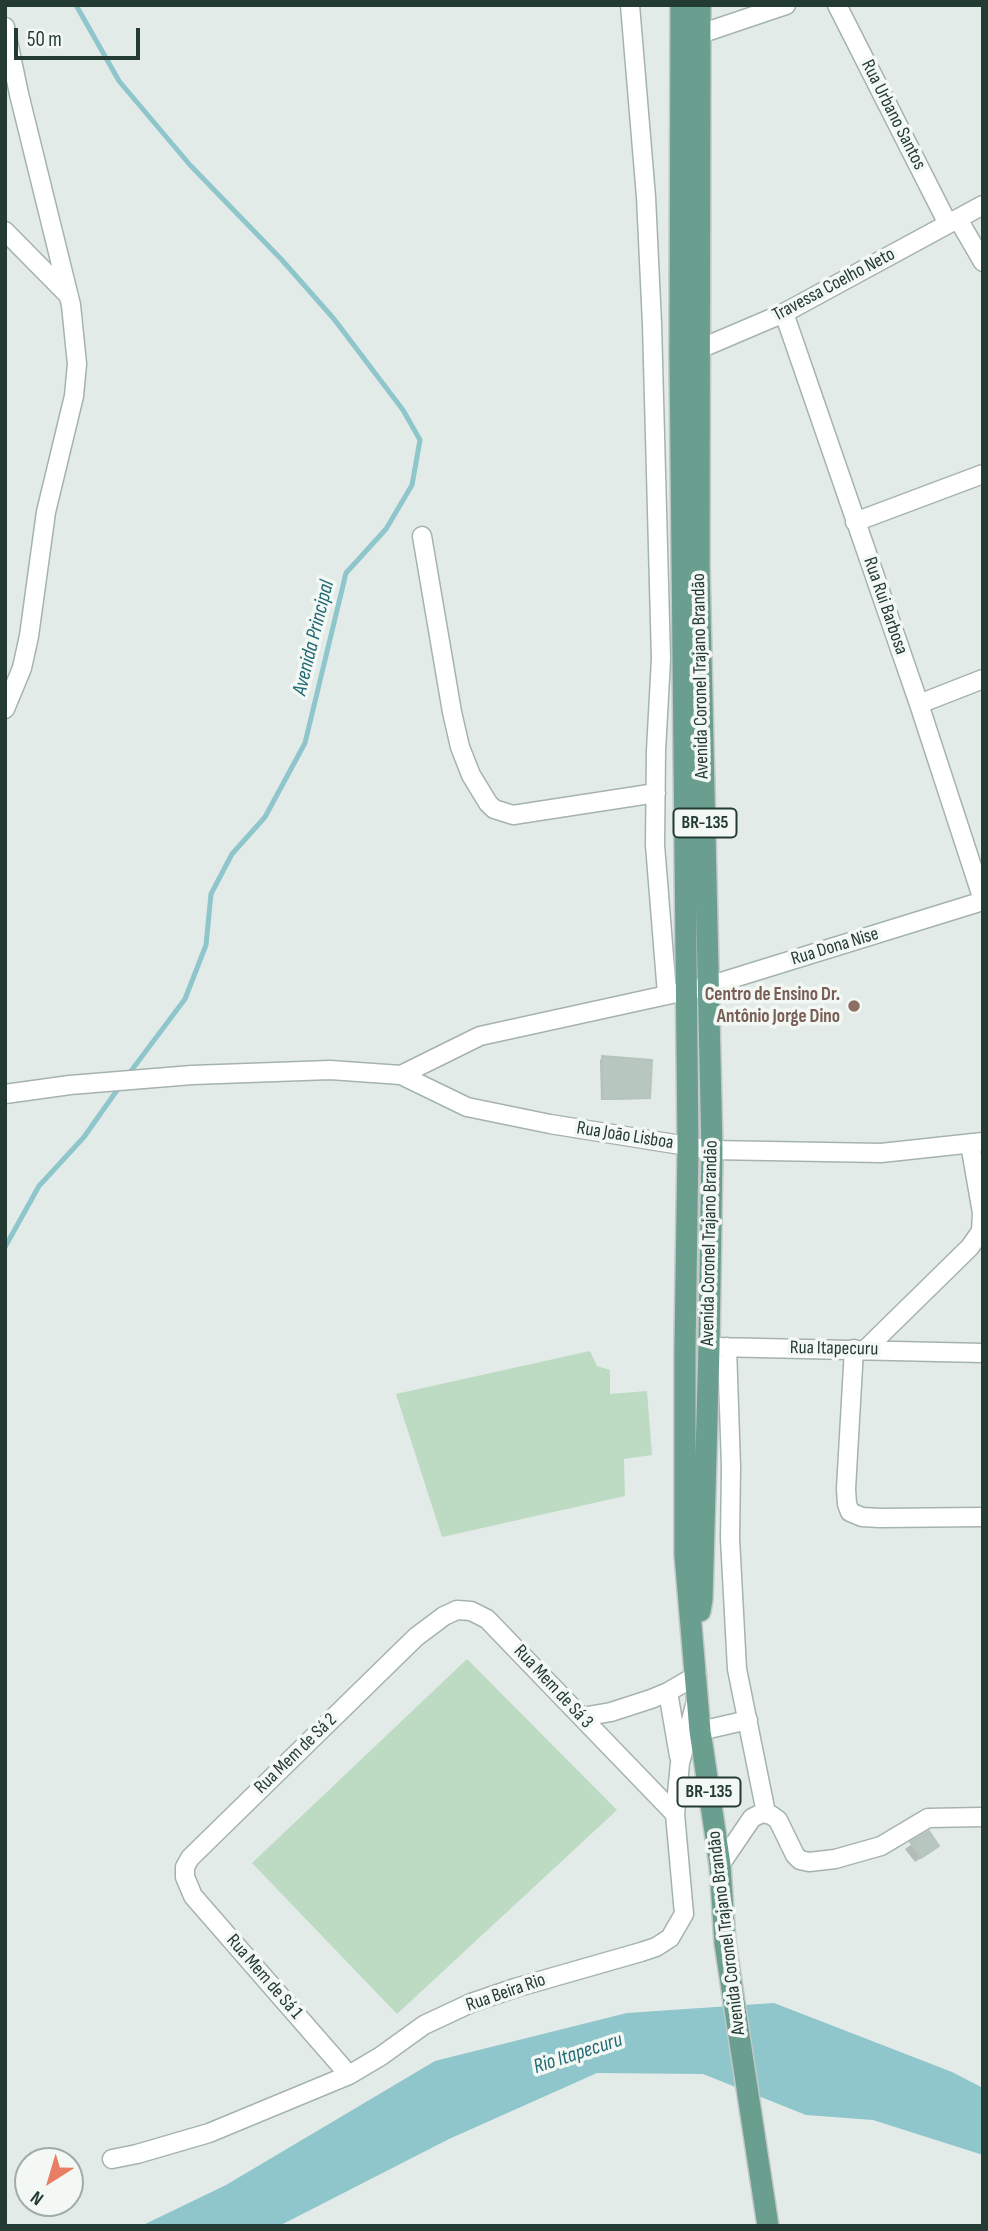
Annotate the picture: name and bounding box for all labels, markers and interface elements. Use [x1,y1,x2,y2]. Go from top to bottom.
scale bar [18,14,144,58]
text: 50 m [27,27,62,52]
street label: Rua Urbano Santos [856,56,930,174]
street label: Travessa Coelho Neto [769,243,899,327]
street label: Rua Rui Barbosa [858,554,912,658]
street label: Avenida Coronel Trajano Brandão [688,573,714,779]
water label: Avenida Principal [288,578,340,698]
road number: BR-135 [674,808,736,838]
street label: Rua Dona Nise [788,923,882,971]
place label: Centro de Ensino Dr. Antônio Jorge Dino [705,984,840,1028]
marker: Centro de Ensino Dr. Antônio Jorge Dino [846,998,862,1014]
street label: Rua João Lisboa [575,1117,675,1155]
street label: Avenida Coronel Trajano Brandão [697,1140,723,1346]
street label: Rua Itapecuru [790,1337,878,1361]
street label: Rua Mem de Sá 3 [508,1640,598,1734]
street label: Rua Mem de Sá 2 [250,1709,342,1799]
road number: BR-135 [678,1778,740,1806]
street label: Avenida Coronel Trajano Brandão [703,1830,751,2036]
street label: Rua Mem de Sá 1 [221,1930,307,2024]
street label: Rua Beira Rio [463,1969,549,2017]
water label: Rio Itapecuru [530,2028,626,2080]
north arrow [14,2147,84,2217]
text: N [26,2185,48,2210]

